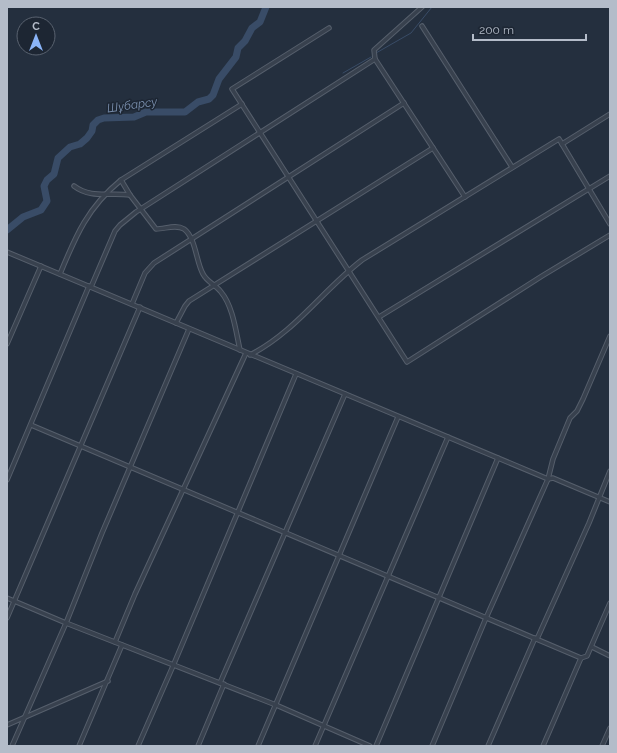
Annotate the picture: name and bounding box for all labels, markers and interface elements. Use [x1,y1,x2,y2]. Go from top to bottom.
north arrow [16,16,56,56]
scale bar [473,16,586,42]
text: С [32,20,40,33]
text: 200 m [479,23,514,37]
water label: Шұбарсу [106,94,159,115]

